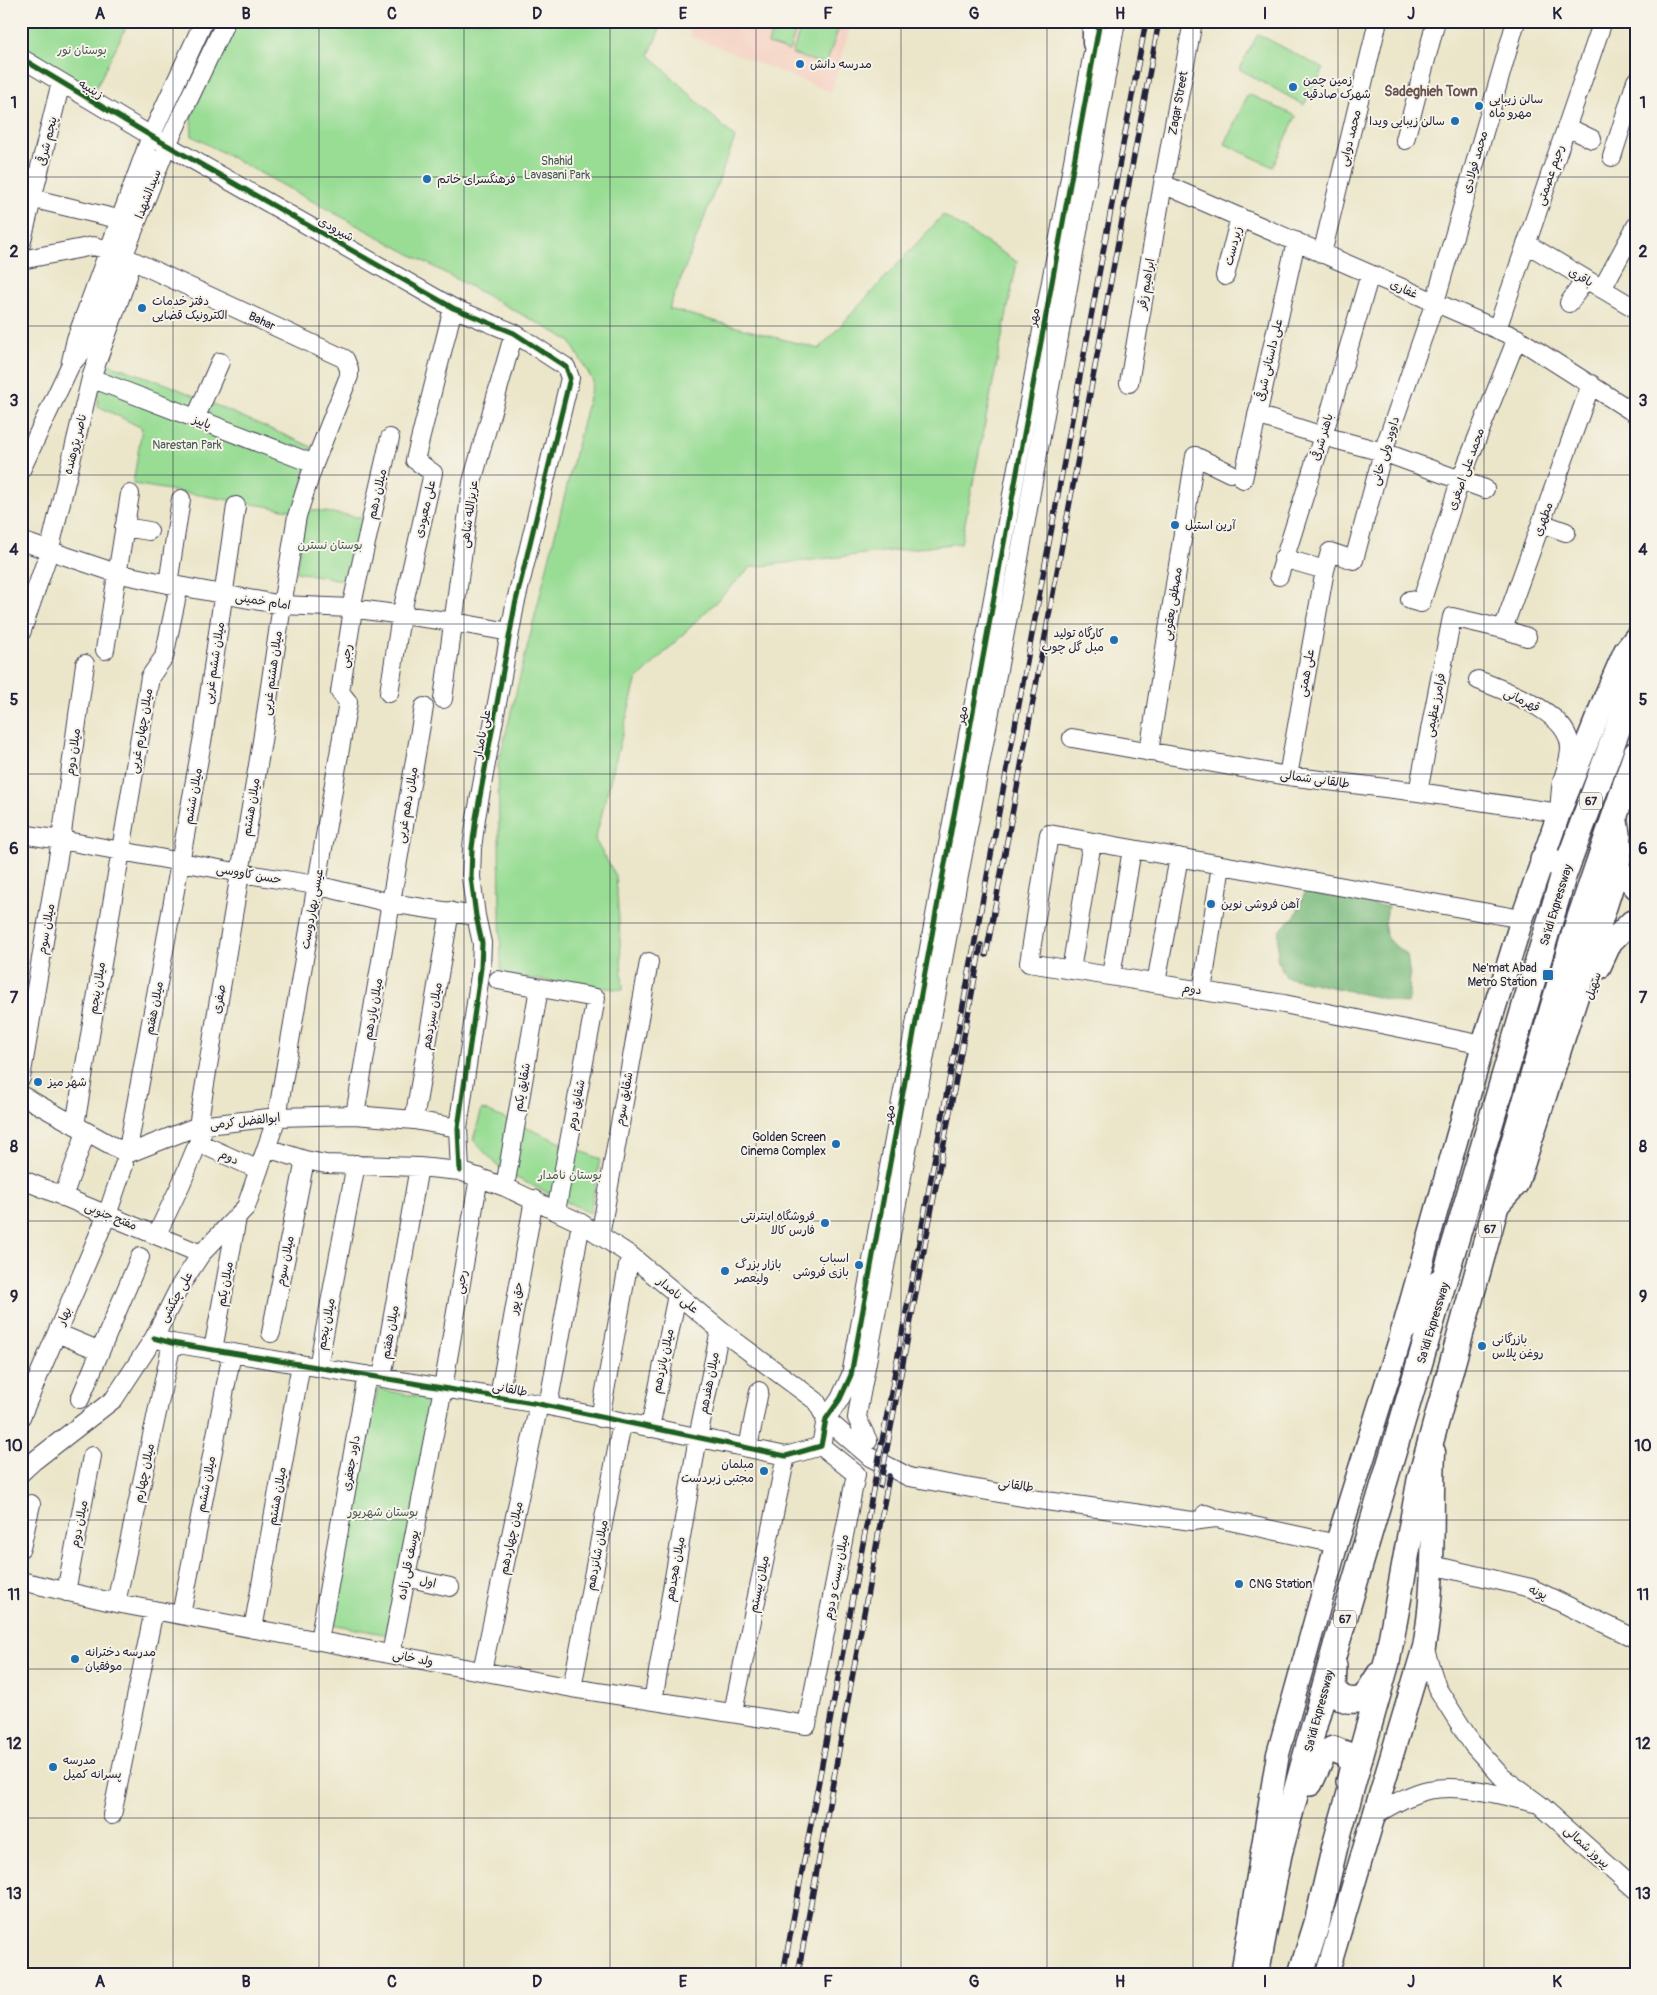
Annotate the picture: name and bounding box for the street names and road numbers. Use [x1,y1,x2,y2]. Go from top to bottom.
street label: Zaqar Street [1166,70,1191,136]
street label: زینبیه [76,76,106,103]
street label: محمد دوابی [1336,108,1365,168]
street label: پنجم شرقی [34,115,62,168]
street label: محمد فولادی [1459,129,1492,195]
street label: رحیم عصمتی [1533,143,1569,208]
street label: سیدالشهدا [132,167,165,221]
street label: شیرودی [315,214,356,245]
street label: زبردست [1221,225,1246,267]
street label: ابراهیم زقر [1134,257,1159,312]
street label: باقری [1566,264,1596,290]
street label: غفاری [1388,277,1420,302]
street label: مهر [1025,307,1043,328]
street label: Bahar [246,309,278,334]
street label: علی داستانی شرقی [1253,317,1286,403]
street label: ناصر پژوهنده [61,412,90,476]
street label: پاییز [189,412,213,433]
street label: باهنر شرقی [1308,412,1337,463]
street label: داوود ولی خانی [1368,415,1403,487]
street label: محمد علی اصغری [1445,426,1488,512]
street label: میلان دهم [364,467,392,521]
street label: علی معبودی [412,479,439,539]
street label: عزیزالله شاهی [457,479,482,549]
street label: مطهری [1530,500,1557,538]
street label: مصطفی یعقوبی [1159,566,1186,642]
street label: امام خمینی [234,590,292,614]
street label: میلان ششم غربی [201,621,229,705]
street label: میلان هشتم غربی [259,630,287,716]
street label: رجبی [337,643,356,669]
street label: علی همتی [1295,648,1318,698]
street label: فرامرز عظیمی [1422,672,1449,738]
street label: قهرمانی [1501,685,1542,716]
street label: میلان چهارم غربی [127,687,157,775]
street label: مهر [953,705,971,726]
street label: علی نامدار [470,708,495,761]
street label: میلان دوم [63,727,85,777]
street label: میلان دهم غربی [393,766,423,845]
street label: میلان ششم [181,767,207,826]
street label: طالقانی شمالی [1279,767,1351,792]
street label: میلان هشتم [239,777,264,837]
road number: 67 [1580,792,1602,809]
street label: حسن کاووسی [215,861,283,888]
street label: Sa'idi Expressway [1537,863,1576,948]
street label: عیسی بهاردوست [298,868,327,951]
street label: میلان سوم [35,903,59,956]
street label: میلان پنجم [86,961,110,1015]
street label: سهیل [1582,970,1605,1002]
street label: میلان یازدهم [361,977,387,1041]
street label: میلان هفتم [142,980,168,1036]
street label: میلان سیزدهم [419,981,447,1051]
street label: دوم [1181,981,1203,999]
street label: صفری [210,983,229,1015]
street label: شقایق یکم [511,1062,535,1113]
street label: شقایق سوم [612,1071,638,1128]
street label: شقایق دوم [564,1078,590,1132]
street label: مهر [880,1104,898,1125]
street label: ابوالفضل کرمی [209,1110,281,1133]
street label: دوم [216,1147,241,1169]
street label: مفتح جنوبی [82,1199,139,1235]
road number: 67 [1479,1220,1501,1238]
street label: میلان سوم [273,1234,299,1288]
street label: میلان یکم [214,1260,238,1308]
street label: علی چنکشی [156,1269,196,1325]
street label: رحبی [452,1269,471,1295]
street label: علی نامدار [653,1273,701,1317]
street label: حق پور [506,1281,527,1316]
street label: Sa'idi Expressway [1414,1281,1453,1366]
street label: میلان پنجم [314,1297,340,1352]
street label: میلان هفتم [378,1304,404,1360]
street label: بهار [54,1305,75,1328]
street label: میلان پانزدهم [649,1327,679,1395]
street label: میلان هفدهم [696,1351,724,1416]
street label: طالقانی [491,1379,529,1400]
street label: داود جعفری [339,1434,364,1492]
street label: میلان چهارم [131,1442,159,1504]
street label: میلان ششم [194,1455,220,1514]
street label: میلان هشتم [265,1466,291,1527]
street label: طالقانی [997,1476,1035,1495]
street label: میلان دوم [68,1499,92,1549]
street label: میلان چهاردهم [496,1500,528,1576]
street label: میلان شانزدهم [583,1518,613,1592]
street label: یوسف قلی زاده [394,1529,423,1601]
street label: میلان بیست و دوم [821,1533,853,1621]
street label: میلان هجدهم [662,1535,690,1603]
street label: میلان بیستم [746,1554,774,1614]
street label: اول [418,1573,438,1592]
street label: پونه [1526,1582,1550,1603]
road number: 67 [1334,1610,1356,1628]
street label: ولد خانی [391,1647,435,1670]
street label: Sa'idi Expressway [1301,1668,1338,1754]
street label: پیروز شمالی [1561,1823,1613,1872]

